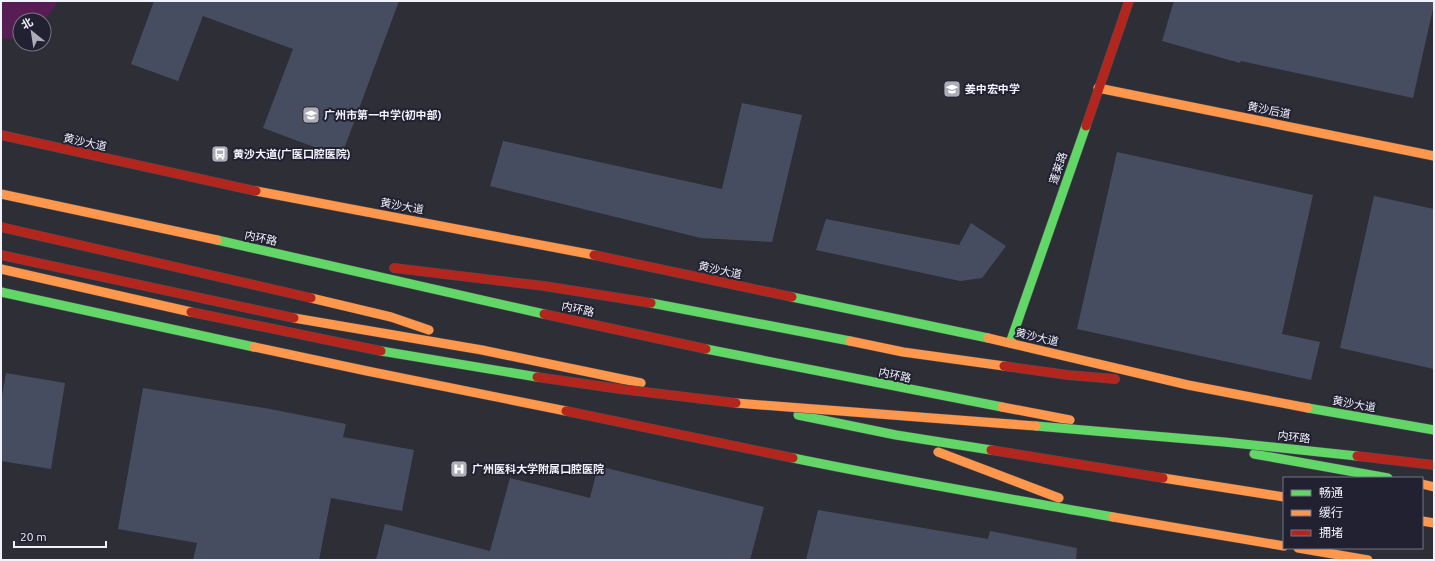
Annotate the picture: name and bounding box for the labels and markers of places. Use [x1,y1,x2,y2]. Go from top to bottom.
school or university icon: 姜中宏中学 [942,79,962,99]
place label: 姜中宏中学 [965,83,1020,95]
school or university icon: 广州市第一中学(初中部) [301,105,321,125]
place label: 广州市第一中学(初中部) [324,109,442,122]
bus stop icon: 黄沙大道(广医口腔医院) [210,144,230,164]
place label: 黄沙大道(广医口腔医院) [233,148,351,161]
hospital icon: 广州医科大学附属口腔医院 [449,459,469,479]
place label: 广州医科大学附属口腔医院 [472,463,604,475]

